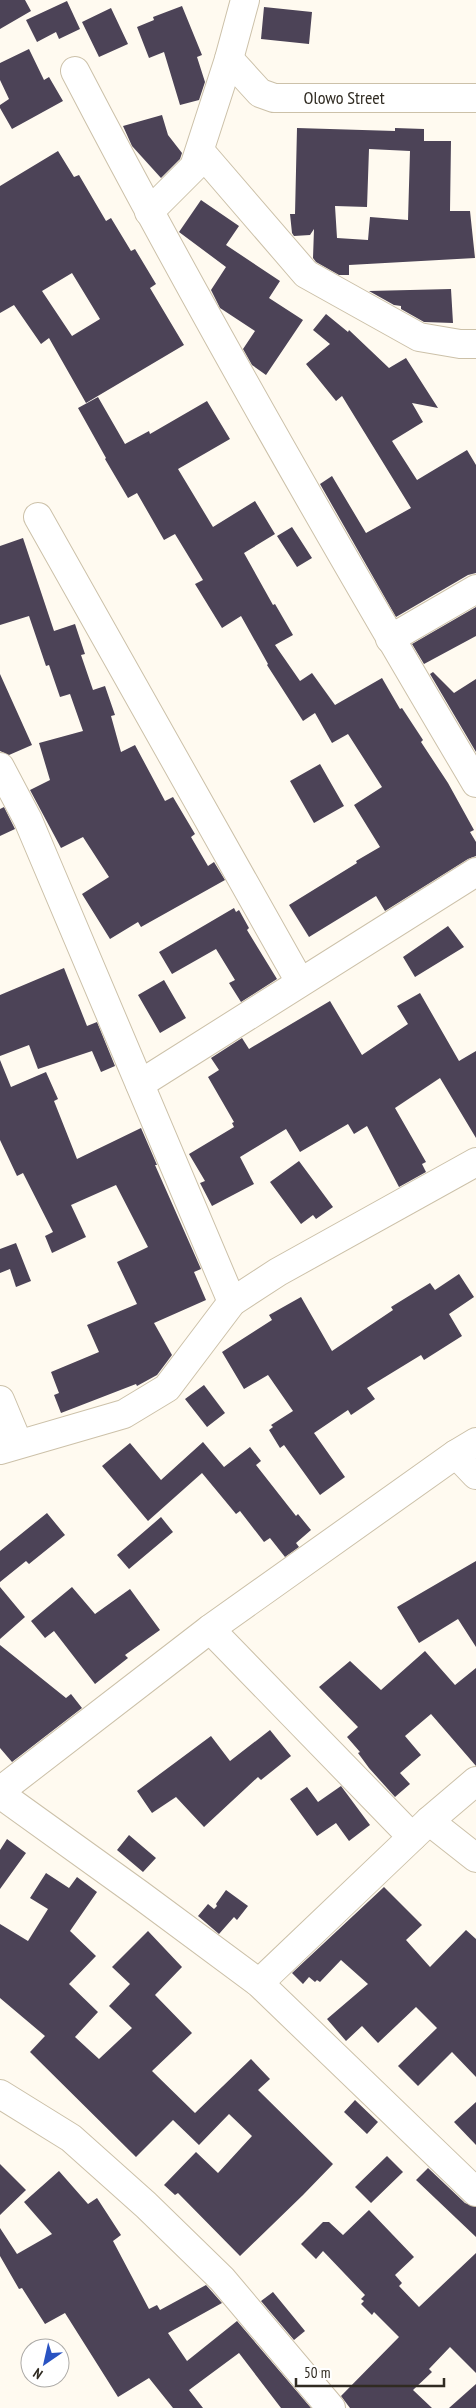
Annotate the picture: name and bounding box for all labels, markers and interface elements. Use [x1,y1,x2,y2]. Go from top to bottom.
street label: Olowo Street [304,86,385,109]
north arrow [20,2338,70,2388]
scale bar [296,2356,444,2388]
text: 50 m [304,2363,330,2382]
text: N [30,2364,46,2383]

